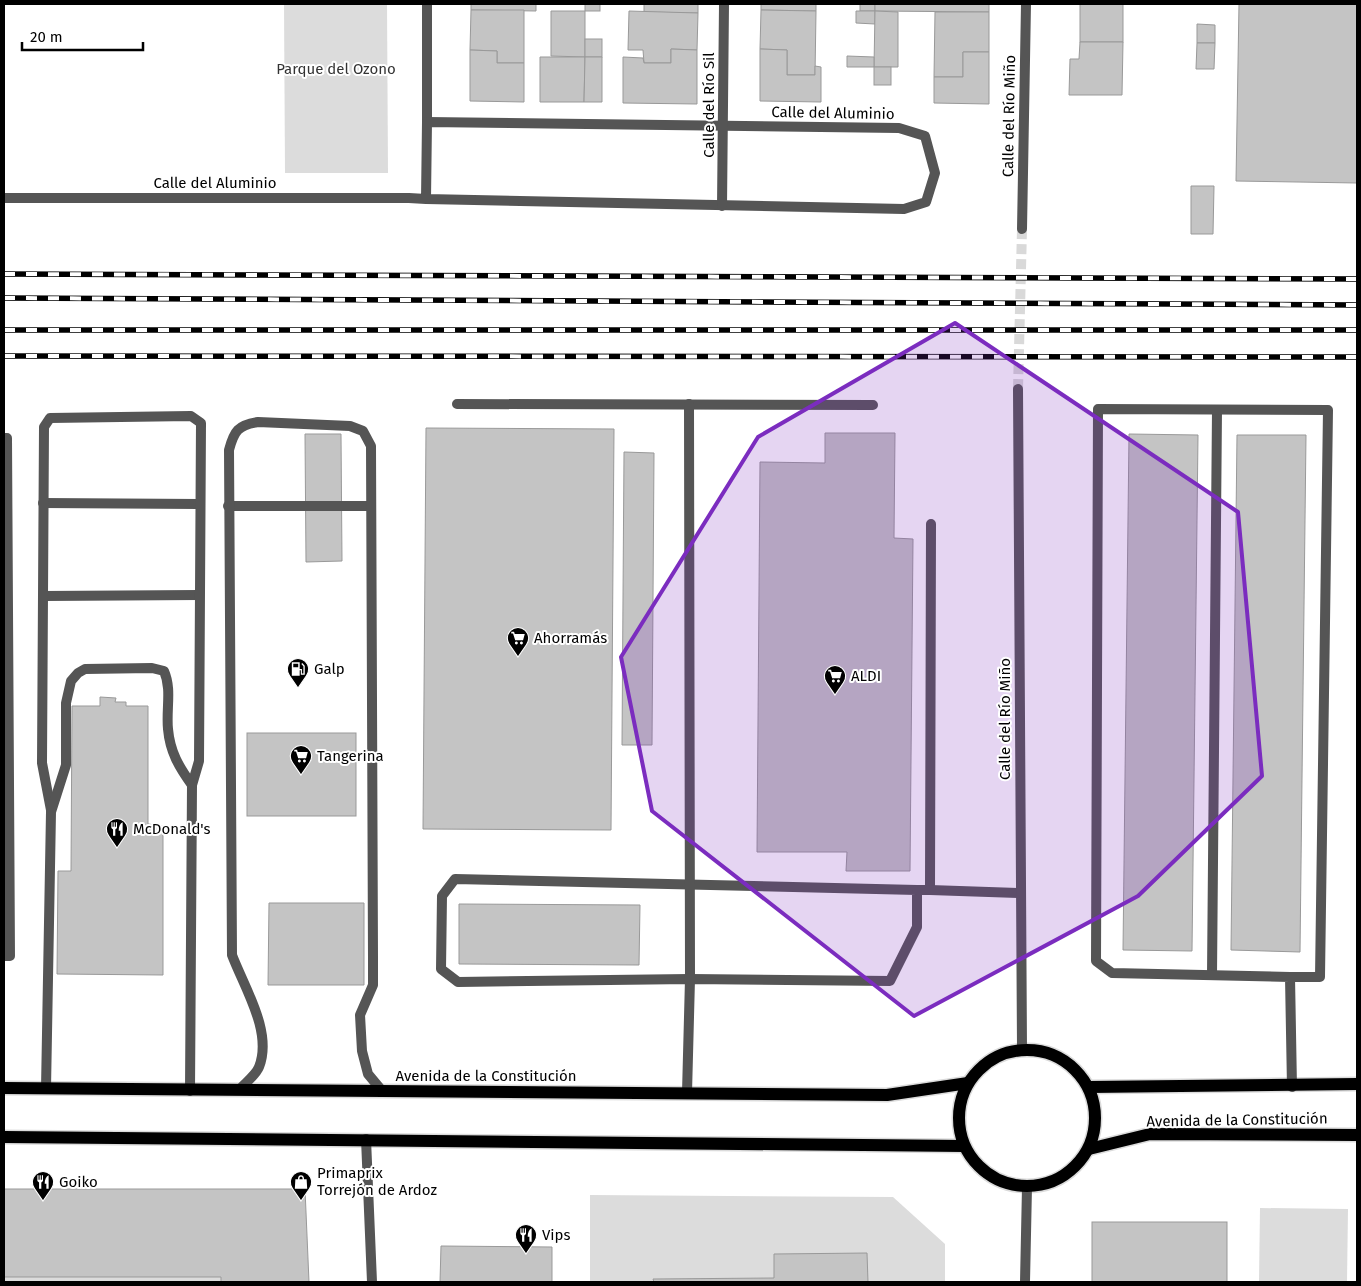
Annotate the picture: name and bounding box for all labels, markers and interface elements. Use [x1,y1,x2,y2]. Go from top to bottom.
scale bar [22,20,144,52]
text: 20 m [30,28,63,46]
street label: Calle del Río Sil [700,52,718,158]
street label: Calle del Río Miño [999,55,1019,177]
park label: Parque del Ozono [276,60,396,78]
street label: Calle del Aluminio [771,103,895,123]
street label: Calle del Aluminio [153,174,277,192]
supermarket icon: Ahorramás [506,626,530,657]
place label: Ahorramás [534,629,607,647]
fuel station icon: Galp [286,657,310,688]
street label: Calle del Río Miño [996,658,1014,780]
place label: Galp [314,660,345,678]
supermarket icon: ALDI [823,664,847,695]
place label: ALDI [851,667,881,685]
supermarket icon: Tangerina [289,744,313,775]
place label: Tangerina [317,747,384,765]
restaurant icon: McDonald's [105,817,129,848]
place label: McDonald's [133,820,211,838]
street label: Avenida de la Constitución [395,1067,577,1085]
street label: Avenida de la Constitución [1146,1109,1328,1131]
place label: Primaprix Torrejón de Ardoz [317,1164,437,1199]
restaurant icon: Goiko [31,1170,55,1201]
shop icon: Primaprix Torrejón de Ardoz [289,1170,313,1201]
place label: Goiko [59,1173,98,1191]
restaurant icon: Vips [514,1223,538,1254]
place label: Vips [542,1226,571,1244]

